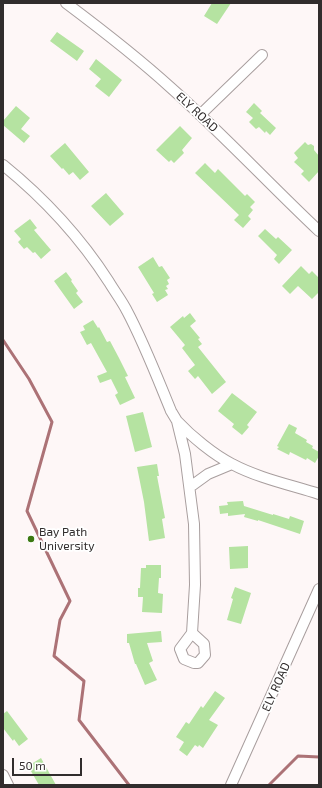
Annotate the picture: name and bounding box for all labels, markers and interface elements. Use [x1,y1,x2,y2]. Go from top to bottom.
street label: ELY ROAD [173,89,221,135]
place label: Bay Path University [39,525,94,553]
marker: Bay Path University [26,534,36,544]
street label: ELY ROAD [259,660,293,714]
scale bar [14,750,84,776]
text: 50 m [19,758,46,772]

